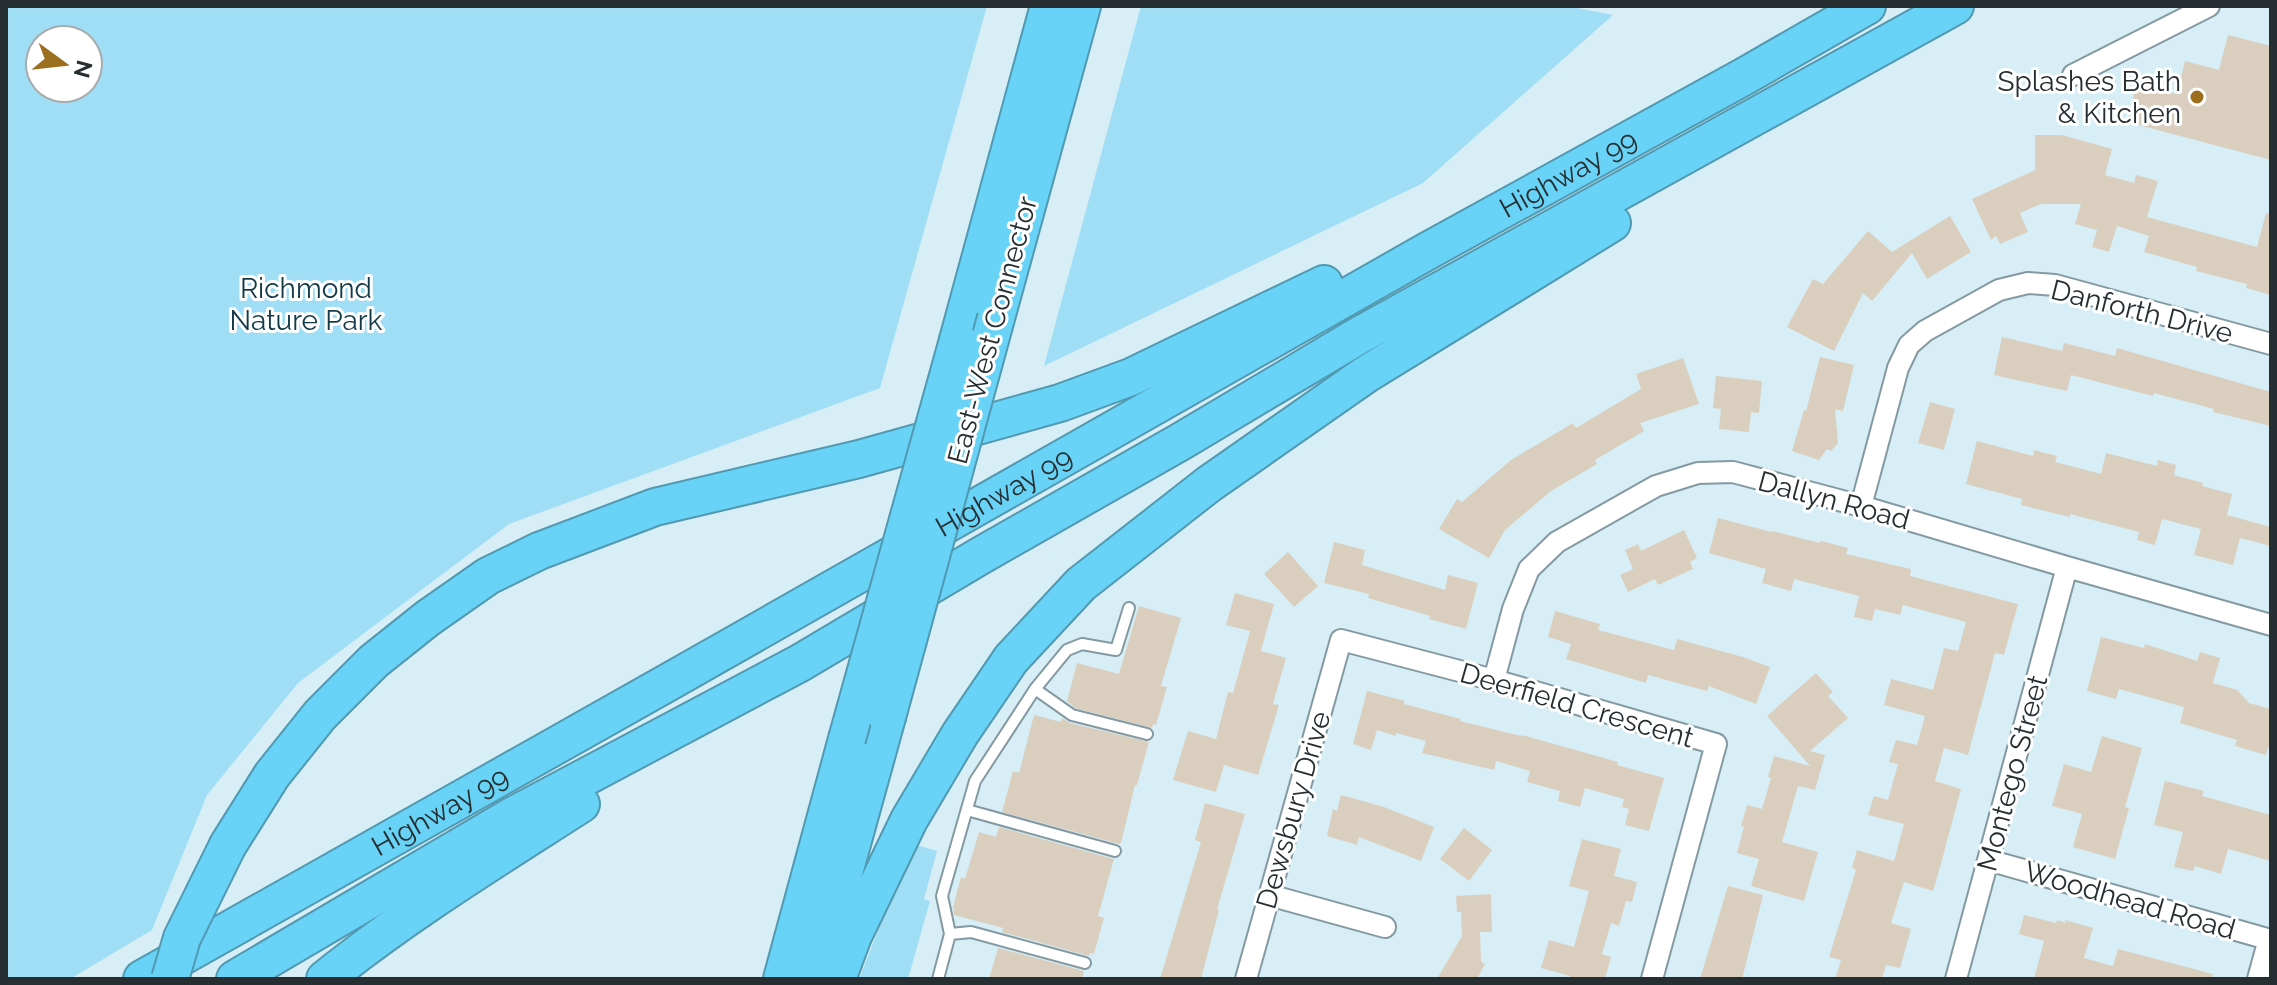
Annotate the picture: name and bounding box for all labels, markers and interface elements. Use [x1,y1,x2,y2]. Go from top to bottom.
north arrow [24,24,104,104]
text: N [69,58,98,81]
place label: Splashes Bath & Kitchen [1997,65,2181,130]
marker: Splashes Bath & Kitchen [2188,88,2206,106]
street label: Highway 99 [1494,123,1643,225]
street label: East-West Connector [941,193,1044,468]
park label: Richmond Nature Park [230,272,383,337]
street label: Danforth Drive [2048,273,2236,350]
street label: Highway 99 [930,440,1078,544]
street label: Dallyn Road [1754,464,1913,537]
street label: Deerfield Crescent [1456,656,1698,755]
street label: Montego Street [1970,671,2055,875]
street label: Dewsbury Drive [1249,707,1337,913]
street label: Highway 99 [366,760,514,863]
street label: Woodhead Road [2021,855,2239,946]

